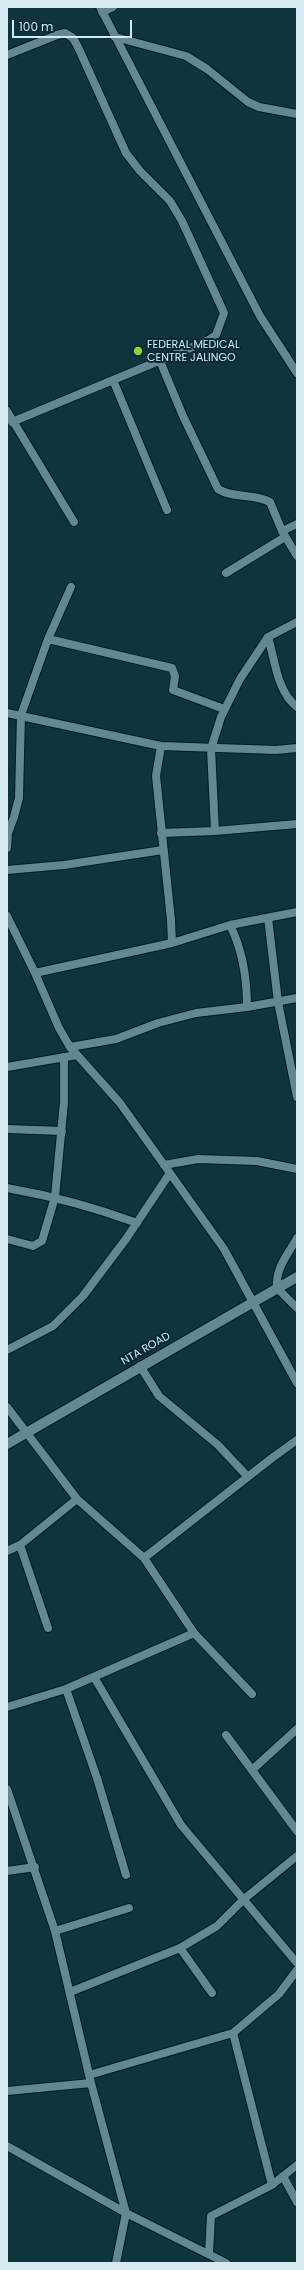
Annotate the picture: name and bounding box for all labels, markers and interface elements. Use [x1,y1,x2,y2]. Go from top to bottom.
scale bar [14,12,134,38]
text: 100 m [19,18,53,35]
place label: FEDERAL MEDICAL CENTRE JALINGO [147,338,240,364]
marker: FEDERAL MEDICAL CENTRE JALINGO [132,345,144,357]
street label: NTA ROAD [119,1330,173,1368]

